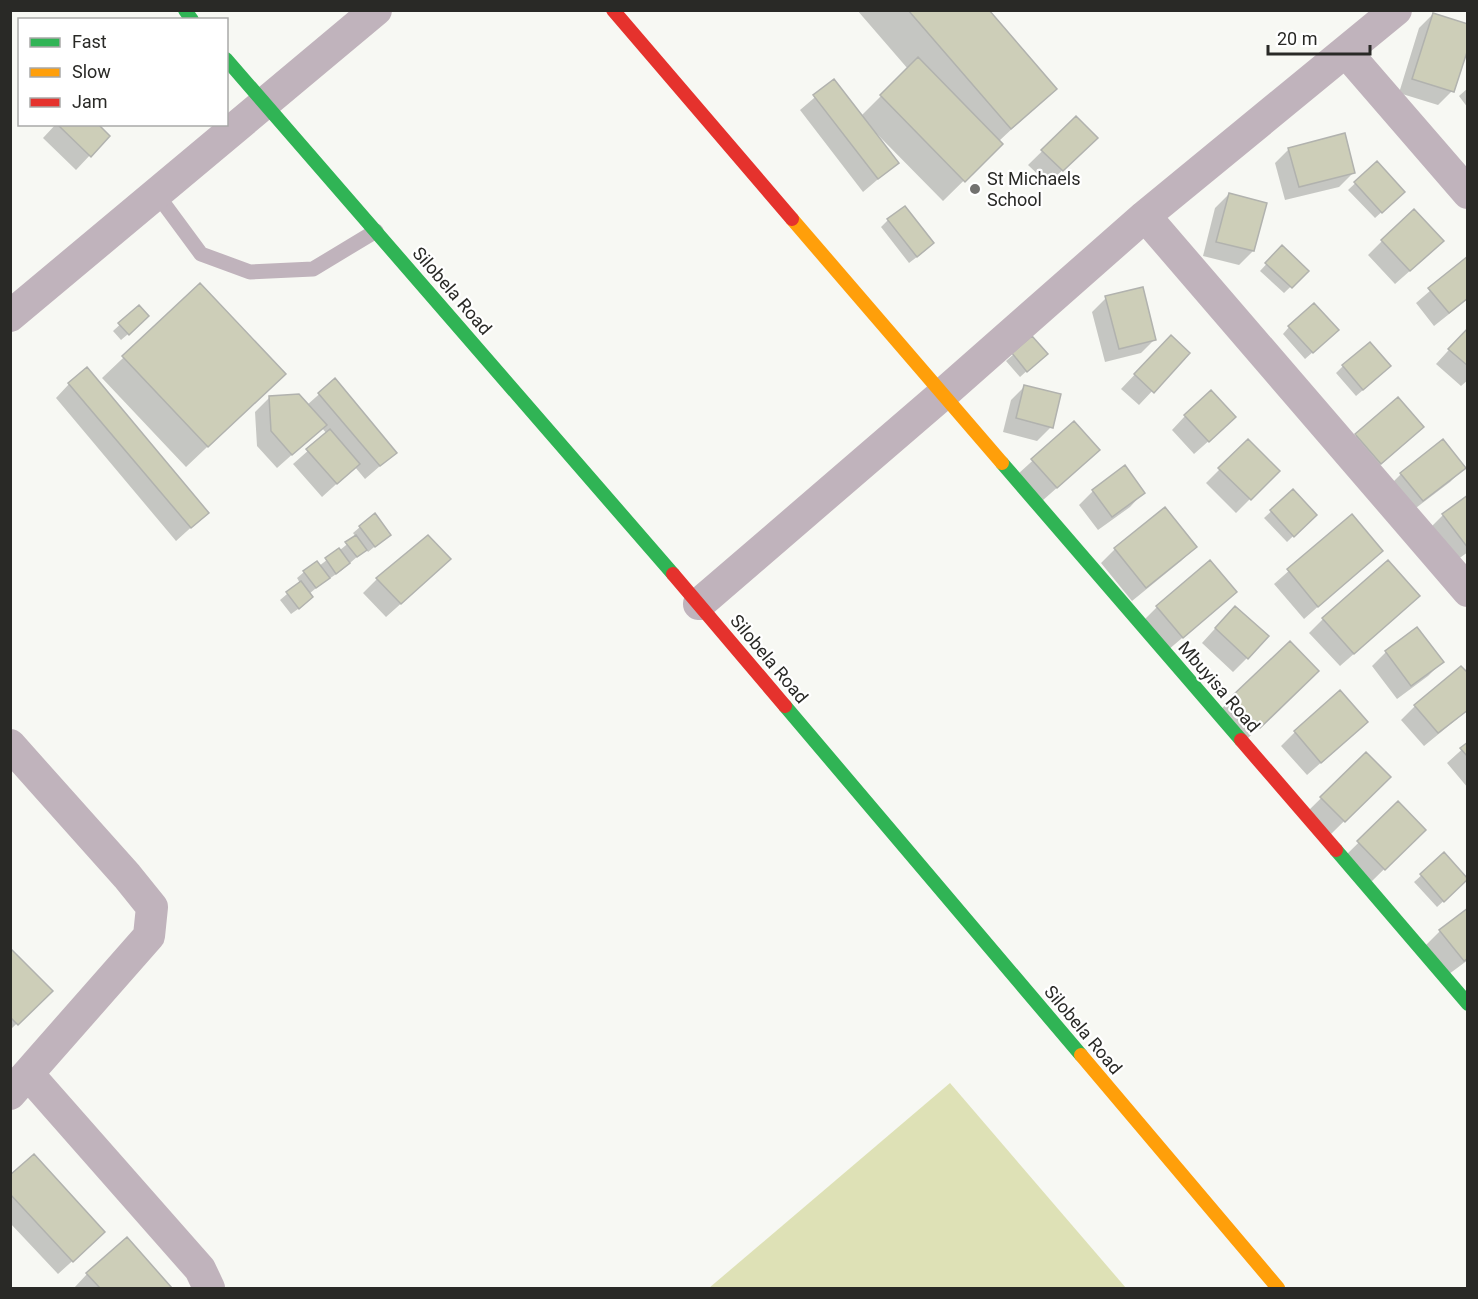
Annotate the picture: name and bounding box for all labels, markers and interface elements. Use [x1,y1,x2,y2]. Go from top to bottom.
legend [18,18,228,126]
scale bar [1268,18,1370,56]
text: 20 m [1277,28,1317,49]
text: Fast [72,31,107,52]
text: Slow [72,61,111,82]
text: Jam [72,91,108,112]
place label: St Michaels School [987,168,1080,210]
marker: St Michaels School [968,182,982,196]
street label: Silobela Road [409,243,496,339]
street label: Silobela Road [726,610,813,707]
street label: Mbuyisa Road [1174,637,1265,736]
street label: Silobela Road [1040,981,1127,1078]

